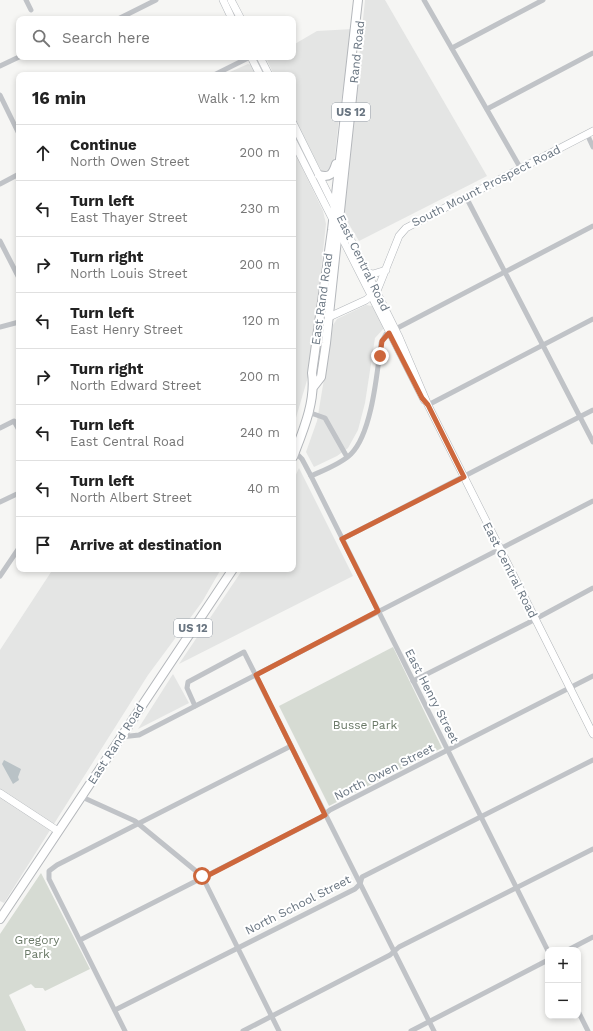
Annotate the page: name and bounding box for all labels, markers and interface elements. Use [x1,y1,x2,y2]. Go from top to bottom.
search box [16,16,296,60]
street label: Rand Road [347,20,367,84]
icon: search [30,27,52,49]
text: Search here [62,29,150,47]
text: 16 min [32,88,86,108]
text: Walk · 1.2 km [198,91,280,106]
road number: US 12 [332,103,370,121]
text: Continue [70,136,137,154]
icon: ahead [32,142,54,164]
street label: South Mount Prospect Road [409,142,563,230]
text: 200 m [239,145,280,160]
text: North Owen Street [70,154,189,169]
text: Turn left [70,192,134,210]
icon: left [32,198,54,220]
text: 230 m [240,201,280,216]
text: East Thayer Street [70,210,187,225]
street label: East Central Road [334,212,392,314]
text: Turn right [70,248,143,266]
street label: East Rand Road [309,252,335,346]
icon: right [32,254,54,276]
text: 200 m [239,257,280,272]
text: North Louis Street [70,266,187,281]
text: Turn left [70,304,134,322]
icon: left [32,310,54,332]
text: 120 m [242,313,280,328]
text: East Henry Street [70,322,183,337]
route end [371,347,389,365]
text: Turn right [70,360,143,378]
icon: right [32,366,54,388]
text: 200 m [239,369,280,384]
text: North Edward Street [70,378,201,393]
text: Turn left [70,416,134,434]
icon: left [32,422,54,444]
text: 240 m [240,425,280,440]
text: East Central Road [70,434,184,449]
text: Turn left [70,472,134,490]
icon: left [32,478,54,500]
text: 40 m [247,481,280,496]
text: North Albert Street [70,490,192,505]
street label: East Central Road [480,520,540,620]
icon: arrive [32,534,54,556]
text: Arrive at destination [70,536,222,554]
road number: US 12 [174,619,212,637]
street label: East Henry Street [402,647,462,745]
street label: East Rand Road [85,701,147,787]
park label: Busse Park [333,718,398,732]
street label: North Owen Street [332,741,436,803]
route start [193,867,211,885]
street label: North School Street [243,872,353,938]
park label: Gregory Park [15,933,60,961]
map controls [545,947,581,1019]
button: + [545,947,581,983]
button: − [545,983,581,1019]

